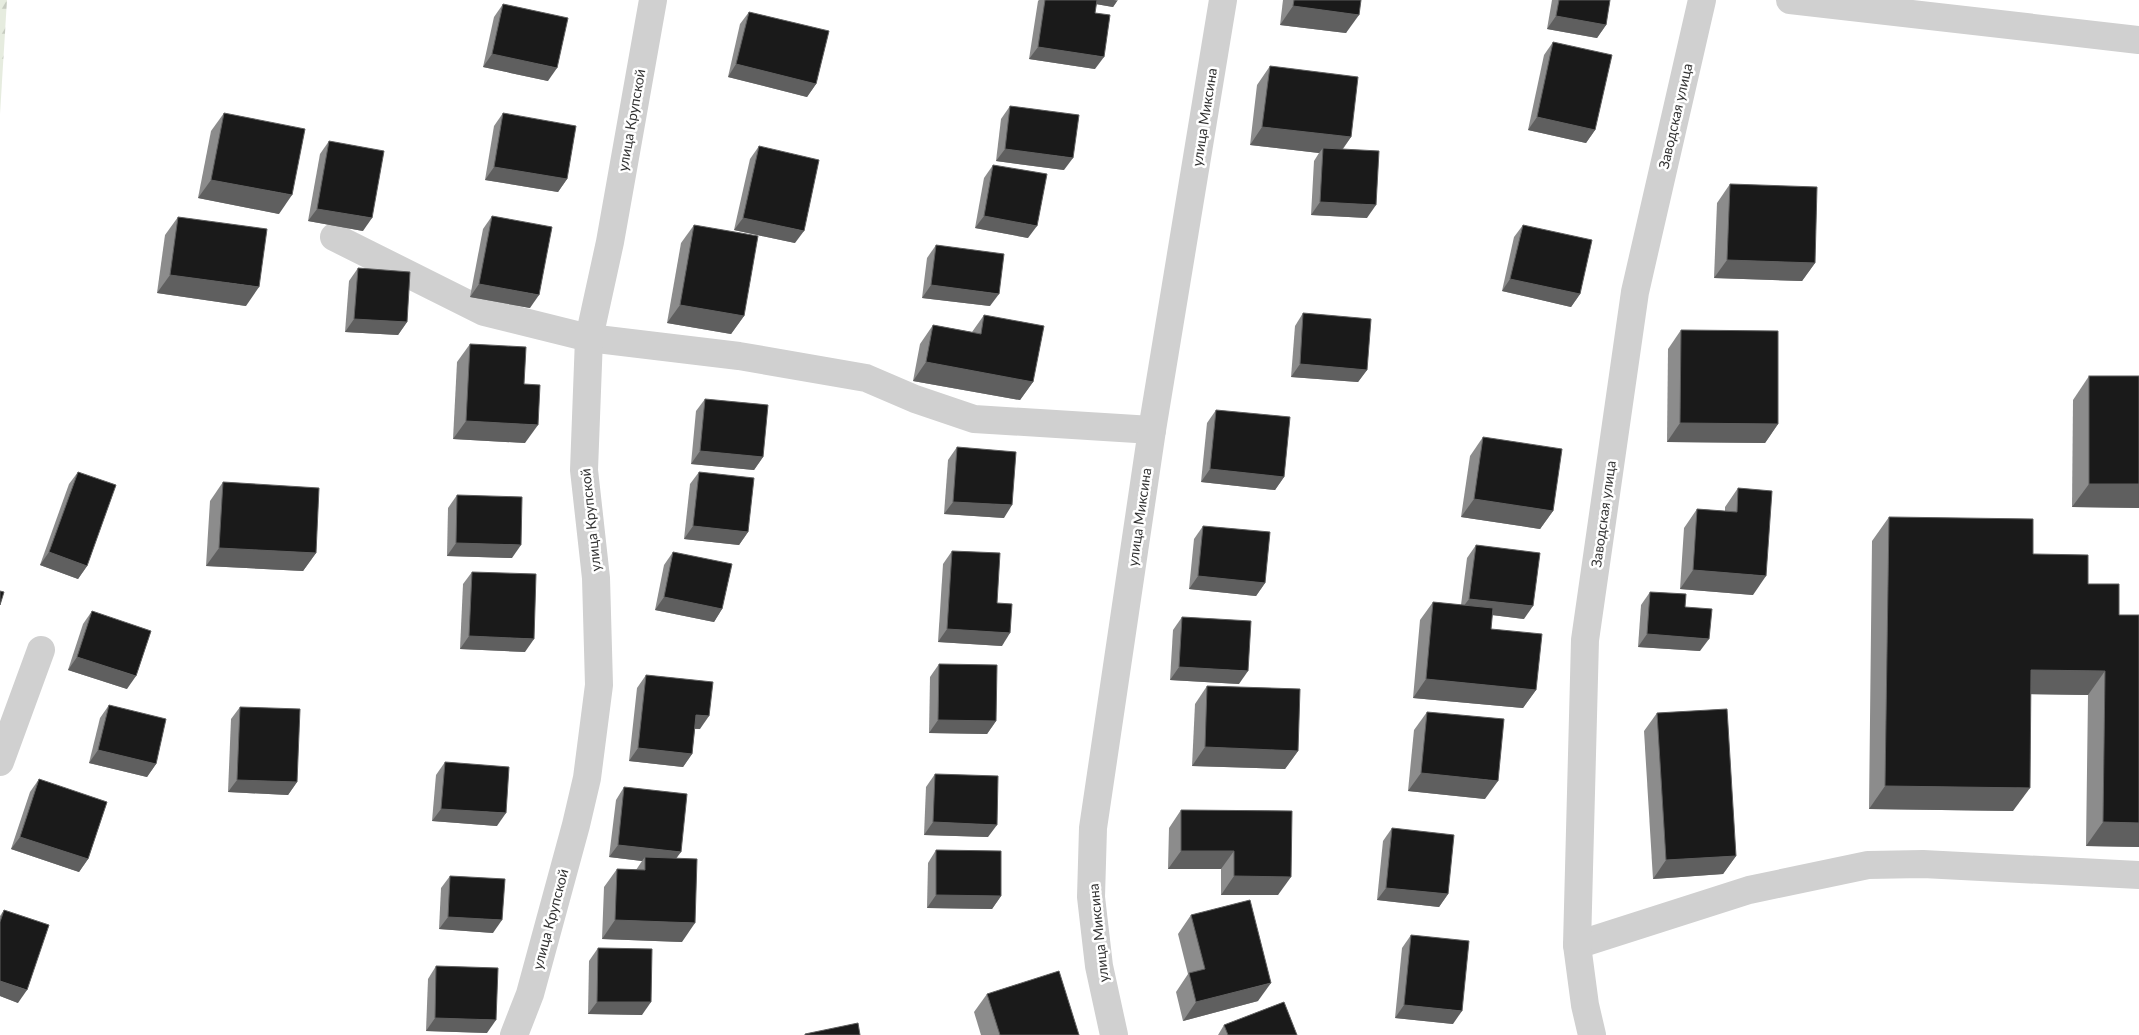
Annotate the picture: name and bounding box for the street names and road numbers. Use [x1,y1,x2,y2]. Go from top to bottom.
street label: Заводская улица [1655,62,1695,170]
street label: улица Миксина [1188,67,1220,167]
street label: улица Крупской [614,68,648,172]
street label: Заводская улица [1587,459,1619,569]
street label: улица Миксина [1124,467,1154,567]
street label: улица Крупской [576,468,604,572]
street label: улица Крупской [528,867,572,971]
street label: улица Миксина [1084,883,1112,983]

